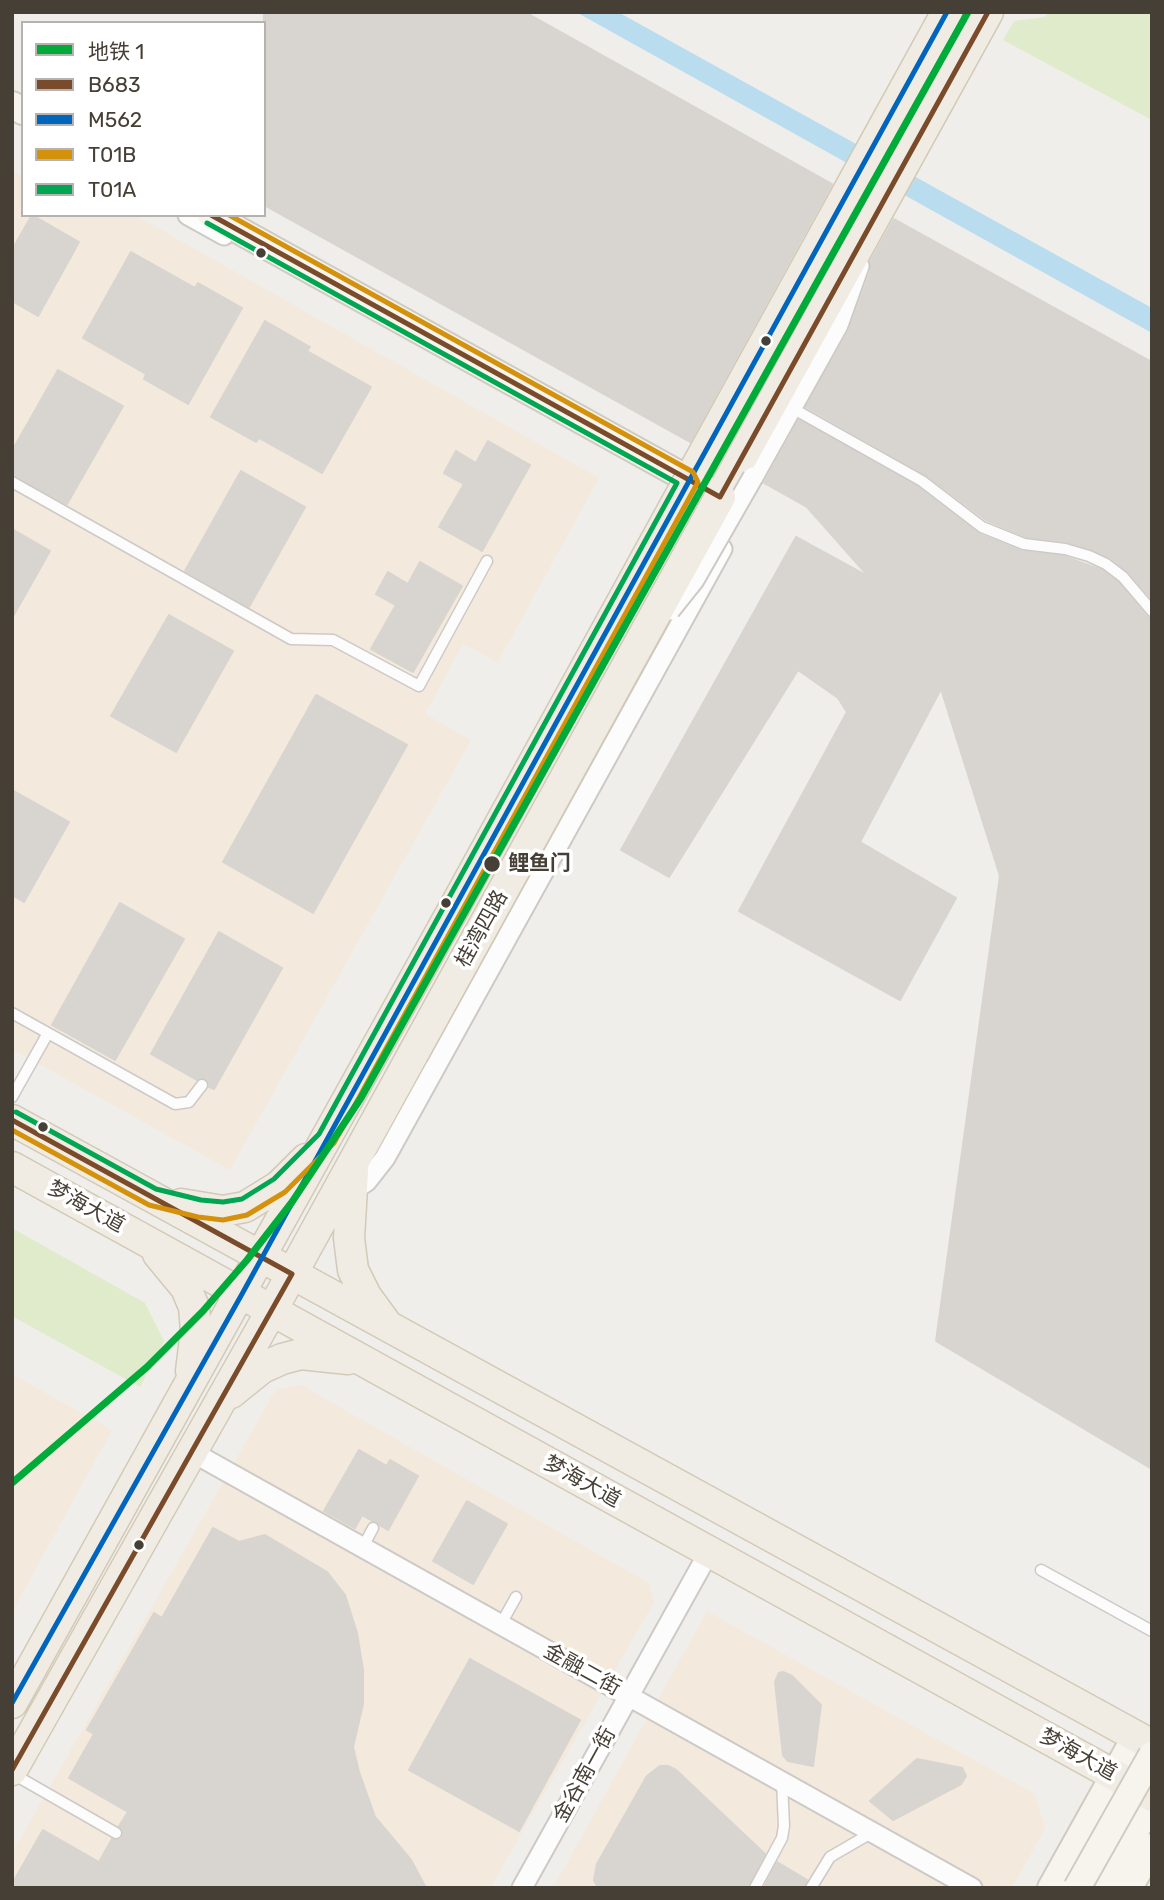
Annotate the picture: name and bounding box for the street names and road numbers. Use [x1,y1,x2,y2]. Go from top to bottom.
street label: 桂湾四路 [451,886,513,972]
street label: 梦海大道 [43,1176,129,1238]
street label: 梦海大道 [539,1451,625,1513]
street label: 金融二街 [539,1639,625,1701]
street label: 金谷南一街 [549,1723,621,1827]
street label: 梦海大道 [1035,1724,1121,1786]

